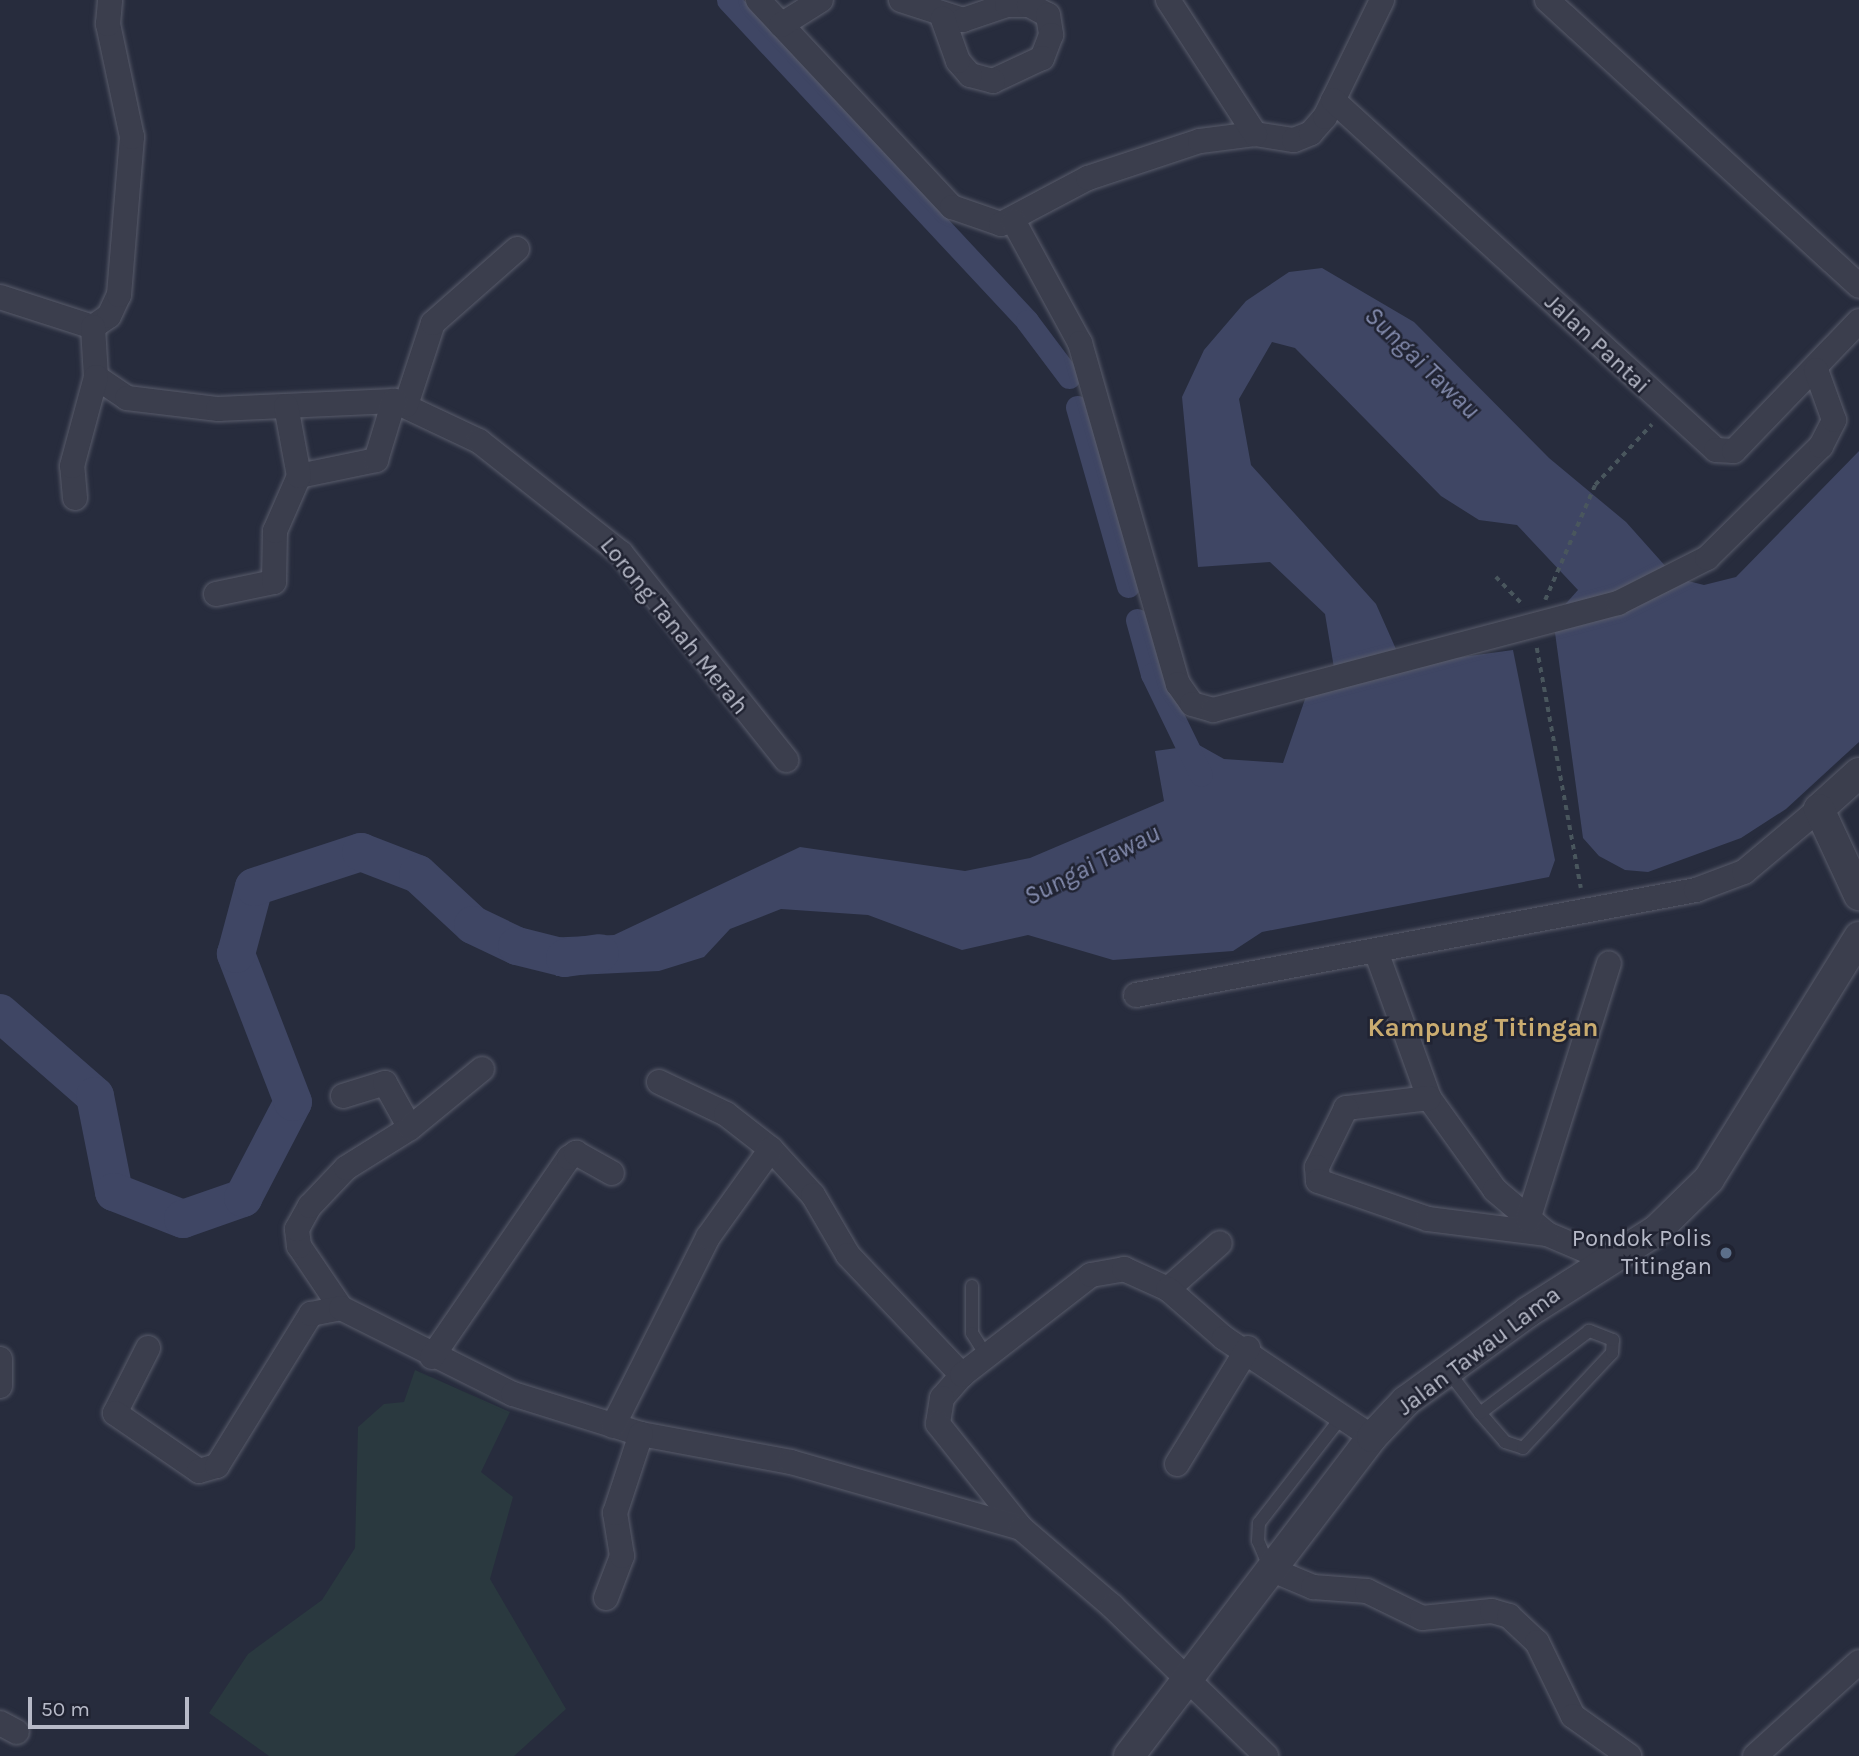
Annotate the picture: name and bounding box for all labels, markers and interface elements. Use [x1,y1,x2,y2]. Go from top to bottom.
street label: Jalan Pantai [1538,288,1656,400]
water label: Sungai Tawau [1358,300,1486,426]
street label: Lorong Tanah Merah [594,531,754,721]
water label: Sungai Tawau [1019,817,1165,913]
district label: Kampung Titingan [1368,1012,1598,1044]
place label: Pondok Polis Titingan [1572,1225,1712,1281]
marker: Pondok Polis Titingan [1718,1245,1734,1261]
street label: Jalan Tawau Lama [1392,1280,1566,1422]
scale bar [32,1682,192,1726]
text: 50 m [41,1697,90,1721]

